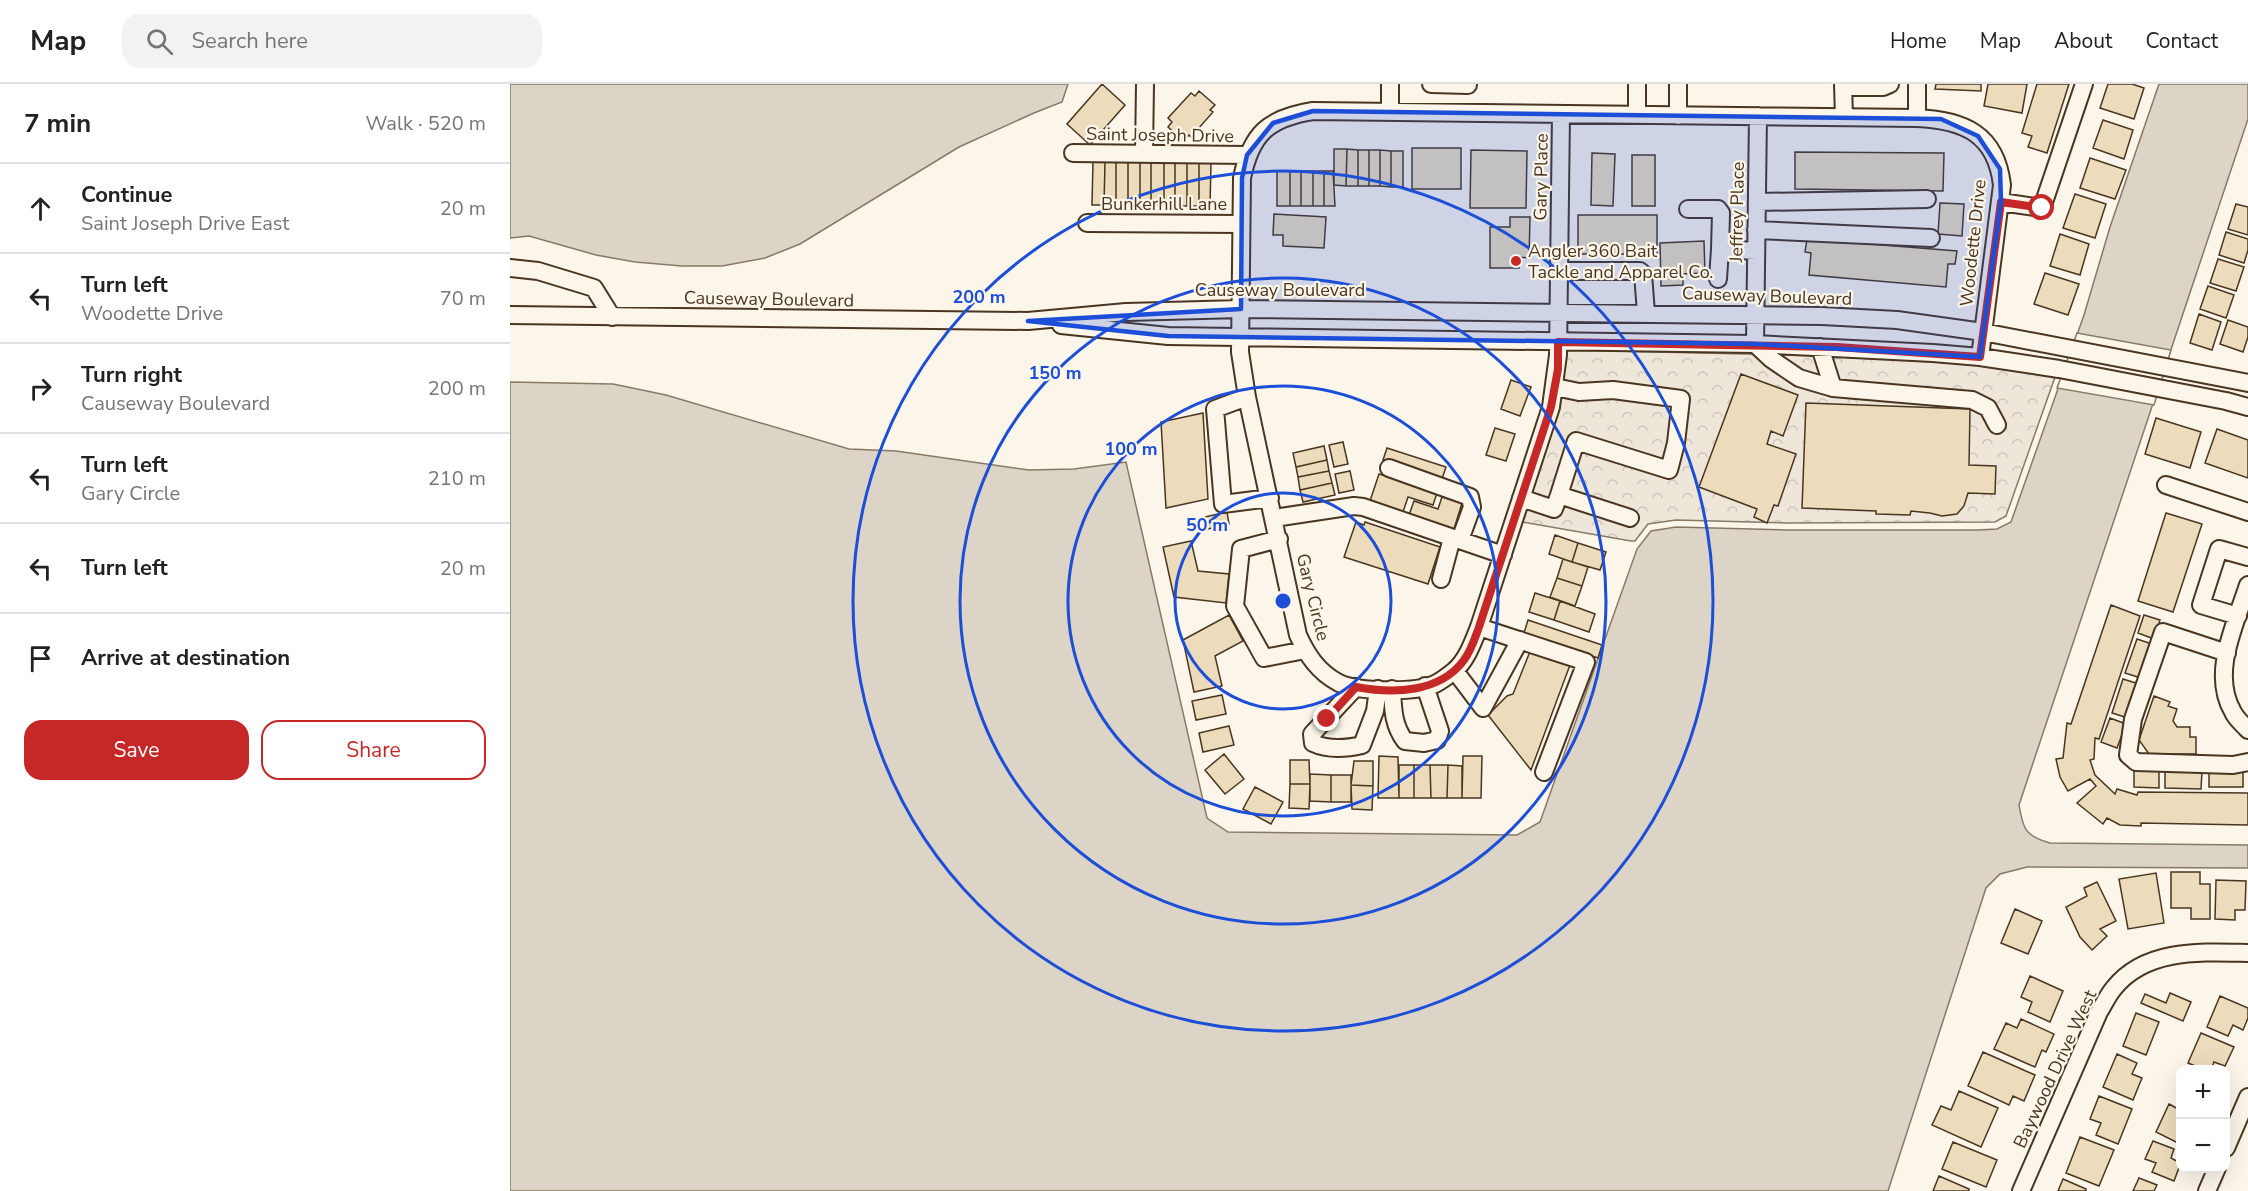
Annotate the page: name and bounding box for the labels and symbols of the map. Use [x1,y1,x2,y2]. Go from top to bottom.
street label: Saint Joseph Drive [1086,122,1234,148]
street label: Gary Place [1528,133,1554,221]
street label: Jeffrey Place [1724,161,1750,264]
street label: Woodette Drive [1954,178,1992,308]
street label: Bunkerhill Lane [1101,192,1227,216]
route start [2028,194,2054,220]
place label: Angler 360 Bait Tackle and Apparel Co. [1528,239,1713,284]
marker: Angler 360 Bait Tackle and Apparel Co. [1509,254,1523,268]
street label: Causeway Boulevard [1195,278,1365,302]
street label: Causeway Boulevard [1681,281,1853,311]
text: 200 m [952,285,1006,309]
street label: Causeway Boulevard [684,286,854,312]
text: 150 m [1028,361,1082,385]
text: 100 m [1104,437,1158,461]
text: 50 m [1186,513,1228,537]
street label: Gary Circle [1291,551,1335,643]
centre of rings [1273,591,1293,611]
route end [1313,705,1339,731]
street label: Baywood Drive West [2008,985,2102,1152]

